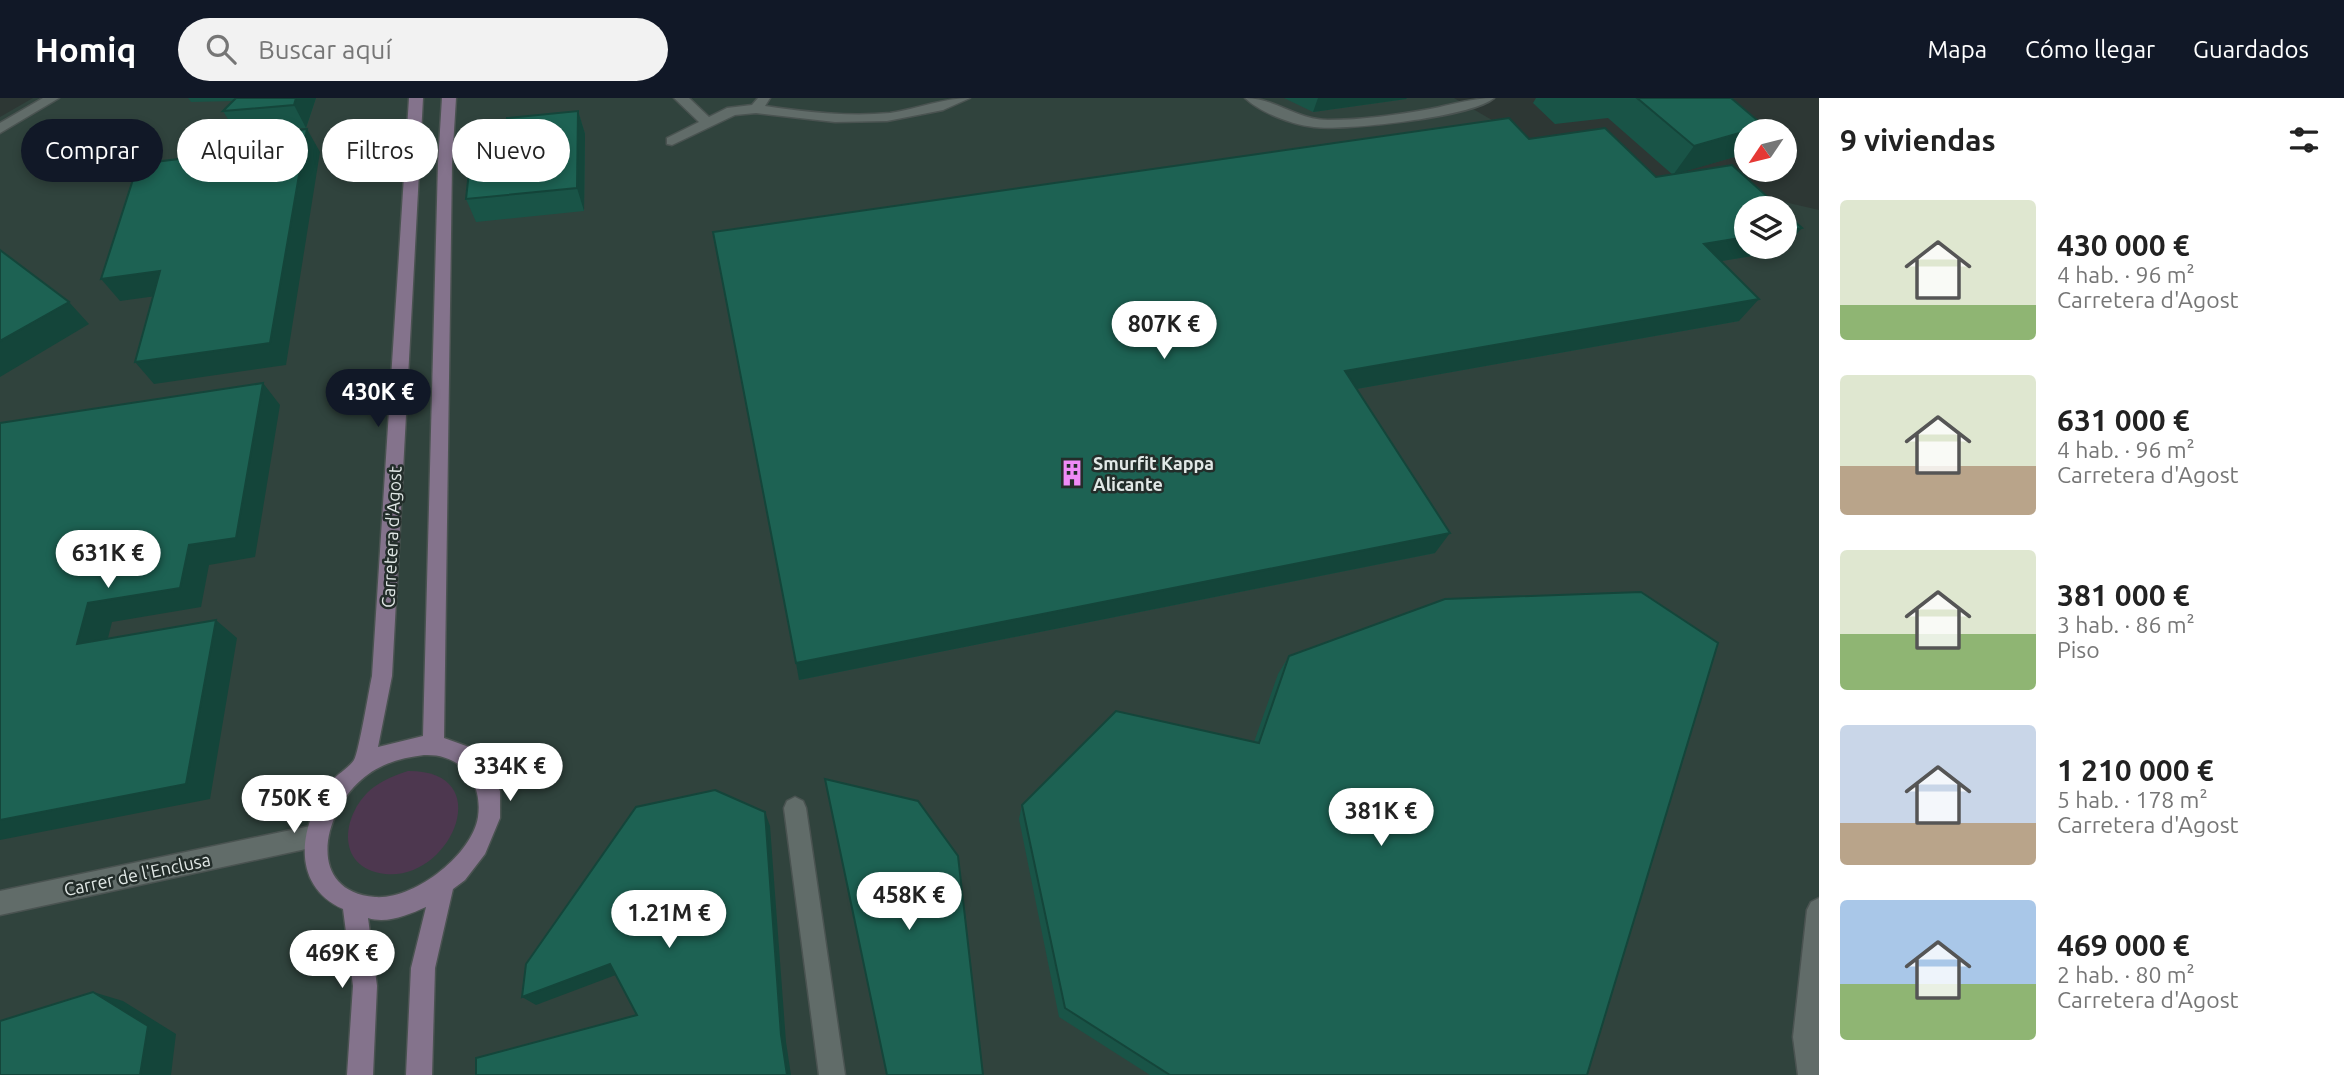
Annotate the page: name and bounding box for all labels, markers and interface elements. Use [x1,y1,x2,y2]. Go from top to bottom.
search box [178,18,668,81]
icon: search [202,30,240,68]
text: Homiq [35,31,136,68]
text: Buscar aquí [258,35,392,64]
text: Mapa [1927,36,1987,63]
text: Cómo llegar [2025,36,2155,63]
text: Guardados [2193,36,2309,63]
chip: Comprar [21,119,163,182]
chip: Alquilar [177,119,308,182]
chip: Filtros [322,119,438,182]
chip: Nuevo [452,119,570,182]
north arrow [1734,119,1797,182]
map controls [1734,119,1797,259]
icon: filters [2285,121,2323,159]
text: 9 viviendas [1840,123,1996,157]
button: layers [1734,196,1797,259]
icon: home [1896,228,1980,312]
text: 430 000 € [2057,228,2190,262]
text: 4 hab. · 96 m² [2057,262,2195,287]
text: Carretera d'Agost [2057,287,2239,312]
pin: 807K € [1107,302,1221,361]
text: 807K € [1128,311,1200,336]
pin: 430K € [321,370,435,429]
text: 430K € [342,379,414,404]
icon: home [1896,403,1980,487]
text: 631 000 € [2057,403,2190,437]
text: 4 hab. · 96 m² [2057,437,2195,462]
place label: Smurfit Kappa Alicante [1093,453,1214,494]
building icon: Smurfit Kappa Alicante [1057,458,1087,488]
text: Carretera d'Agost [2057,462,2239,487]
street label: Carretera d'Agost [377,465,405,609]
pin: 631K € [51,531,165,590]
text: 631K € [72,540,144,565]
icon: home [1896,578,1980,662]
text: 381 000 € [2057,578,2190,612]
text: 3 hab. · 86 m² [2057,612,2195,637]
text: Piso [2057,637,2100,662]
pin: 334K € [453,744,567,803]
text: 334K € [474,753,546,778]
icon: home [1896,753,1980,837]
text: 1 210 000 € [2057,753,2214,787]
pin: 750K € [237,776,351,835]
text: 750K € [258,785,330,810]
text: 5 hab. · 178 m² [2057,787,2208,812]
pin: 381K € [1324,788,1438,848]
text: 381K € [1345,798,1417,823]
text: Carretera d'Agost [2057,812,2239,837]
street label: Carrer de l'Enclusa [62,849,212,899]
pin: 458K € [852,872,966,932]
text: 458K € [873,882,945,907]
pin: 1.21M € [604,890,734,950]
text: 1.21M € [627,900,711,925]
icon: home [1896,928,1980,1012]
text: 469 000 € [2057,928,2190,962]
pin: 469K € [285,930,399,990]
text: 469K € [306,940,378,965]
text: 2 hab. · 80 m² [2057,962,2195,987]
text: Carretera d'Agost [2057,987,2239,1012]

